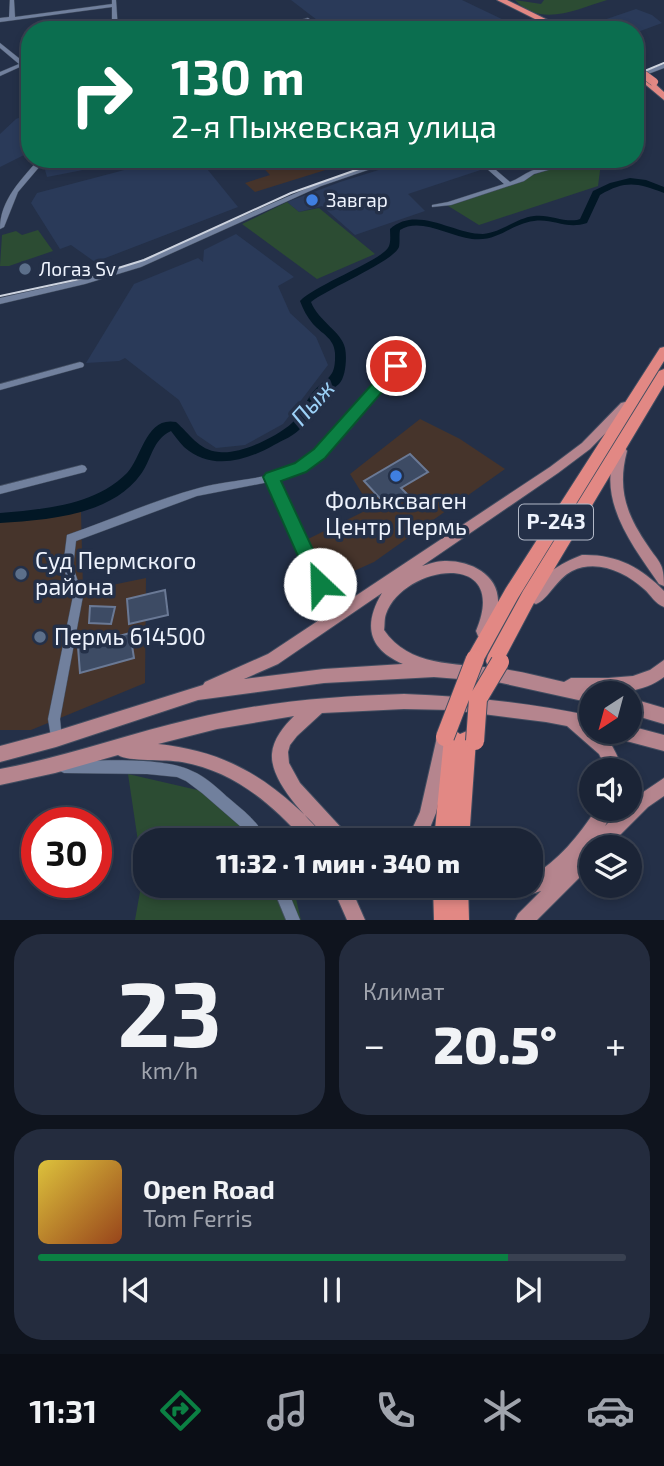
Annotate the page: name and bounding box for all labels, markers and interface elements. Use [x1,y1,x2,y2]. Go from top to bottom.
text: 130 m [171,46,305,105]
icon: right [56,49,147,140]
text: 2-я Пыжевская улица [171,106,497,144]
place label: Завгар [326,188,388,211]
marker: Завгар [304,192,320,208]
place label: Логаз Sv [39,257,116,280]
marker: Логаз Sv [17,261,33,277]
pin [366,336,426,396]
icon: arrive [377,347,415,385]
water label: Пыж [284,373,340,431]
marker: Фольксваген Центр Пермь [388,468,404,484]
place label: Фольксваген Центр Пермь [325,486,467,540]
road number: Р-243 [519,504,593,540]
place label: Суд Пермского района [35,546,196,600]
position arrow [283,547,357,621]
marker: Суд Пермского района [13,566,29,582]
place label: Пермь 614500 [54,622,206,650]
marker: Пермь 614500 [32,629,48,645]
north arrow [579,681,642,744]
map controls [579,681,642,898]
button: sound [579,758,642,821]
speed limit sign: 30 [21,807,112,898]
button: layers [579,835,642,898]
text: 11:32 · 1 мин · 340 m [216,847,460,878]
text: 23 [117,956,222,1065]
text: Климат [363,977,444,1005]
text: 20.5° [433,1012,557,1074]
text: − [363,1021,385,1067]
text: + [605,1021,626,1067]
text: km/h [141,1056,198,1084]
text: Open Road [143,1173,275,1204]
text: Tom Ferris [143,1204,252,1232]
icon: previous [117,1271,155,1309]
icon: pause [313,1271,351,1309]
icon: next [509,1271,547,1309]
icon: directions [156,1386,205,1435]
icon: music [263,1386,312,1435]
icon: phone [371,1386,420,1435]
icon: climate [478,1386,527,1435]
icon: car [586,1386,635,1435]
text: 11:31 [29,1391,97,1429]

